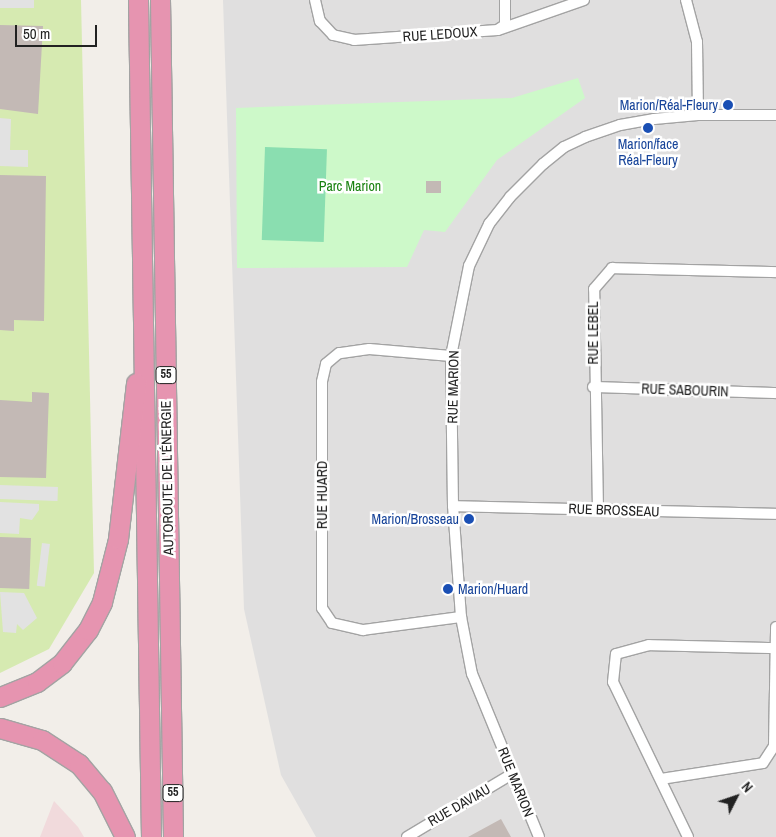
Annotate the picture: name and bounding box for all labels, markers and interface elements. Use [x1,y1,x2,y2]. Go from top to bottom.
scale bar [18,15,100,47]
text: 50 m [23,23,50,44]
street label: RUE LEDOUX [402,23,478,45]
place label: Marion/Réal-Fleury [620,97,718,113]
marker: Marion/Réal-Fleury [722,99,734,111]
marker: Marion/face Réal-Fleury [642,122,654,134]
place label: Marion/face Réal-Fleury [618,136,678,168]
park label: Parc Marion [319,178,381,194]
street label: RUE LEBEL [585,301,601,365]
street label: RUE MARION [444,350,462,424]
road number: 55 [155,366,177,384]
street label: RUE SABOURIN [641,380,729,400]
street label: AUTOROUTE DE L'ÉNERGIE [157,401,177,555]
street label: RUE HUARD [314,461,330,529]
street label: RUE BROSSEAU [568,500,660,520]
place label: Marion/Brosseau [372,511,459,527]
marker: Marion/Brosseau [463,513,475,525]
place label: Marion/Huard [458,581,528,597]
marker: Marion/Huard [442,583,454,595]
street label: RUE MARION [494,745,538,819]
north arrow [711,772,761,822]
text: N [738,778,757,796]
street label: RUE DAVIAU [425,780,493,830]
road number: 55 [162,784,184,802]

